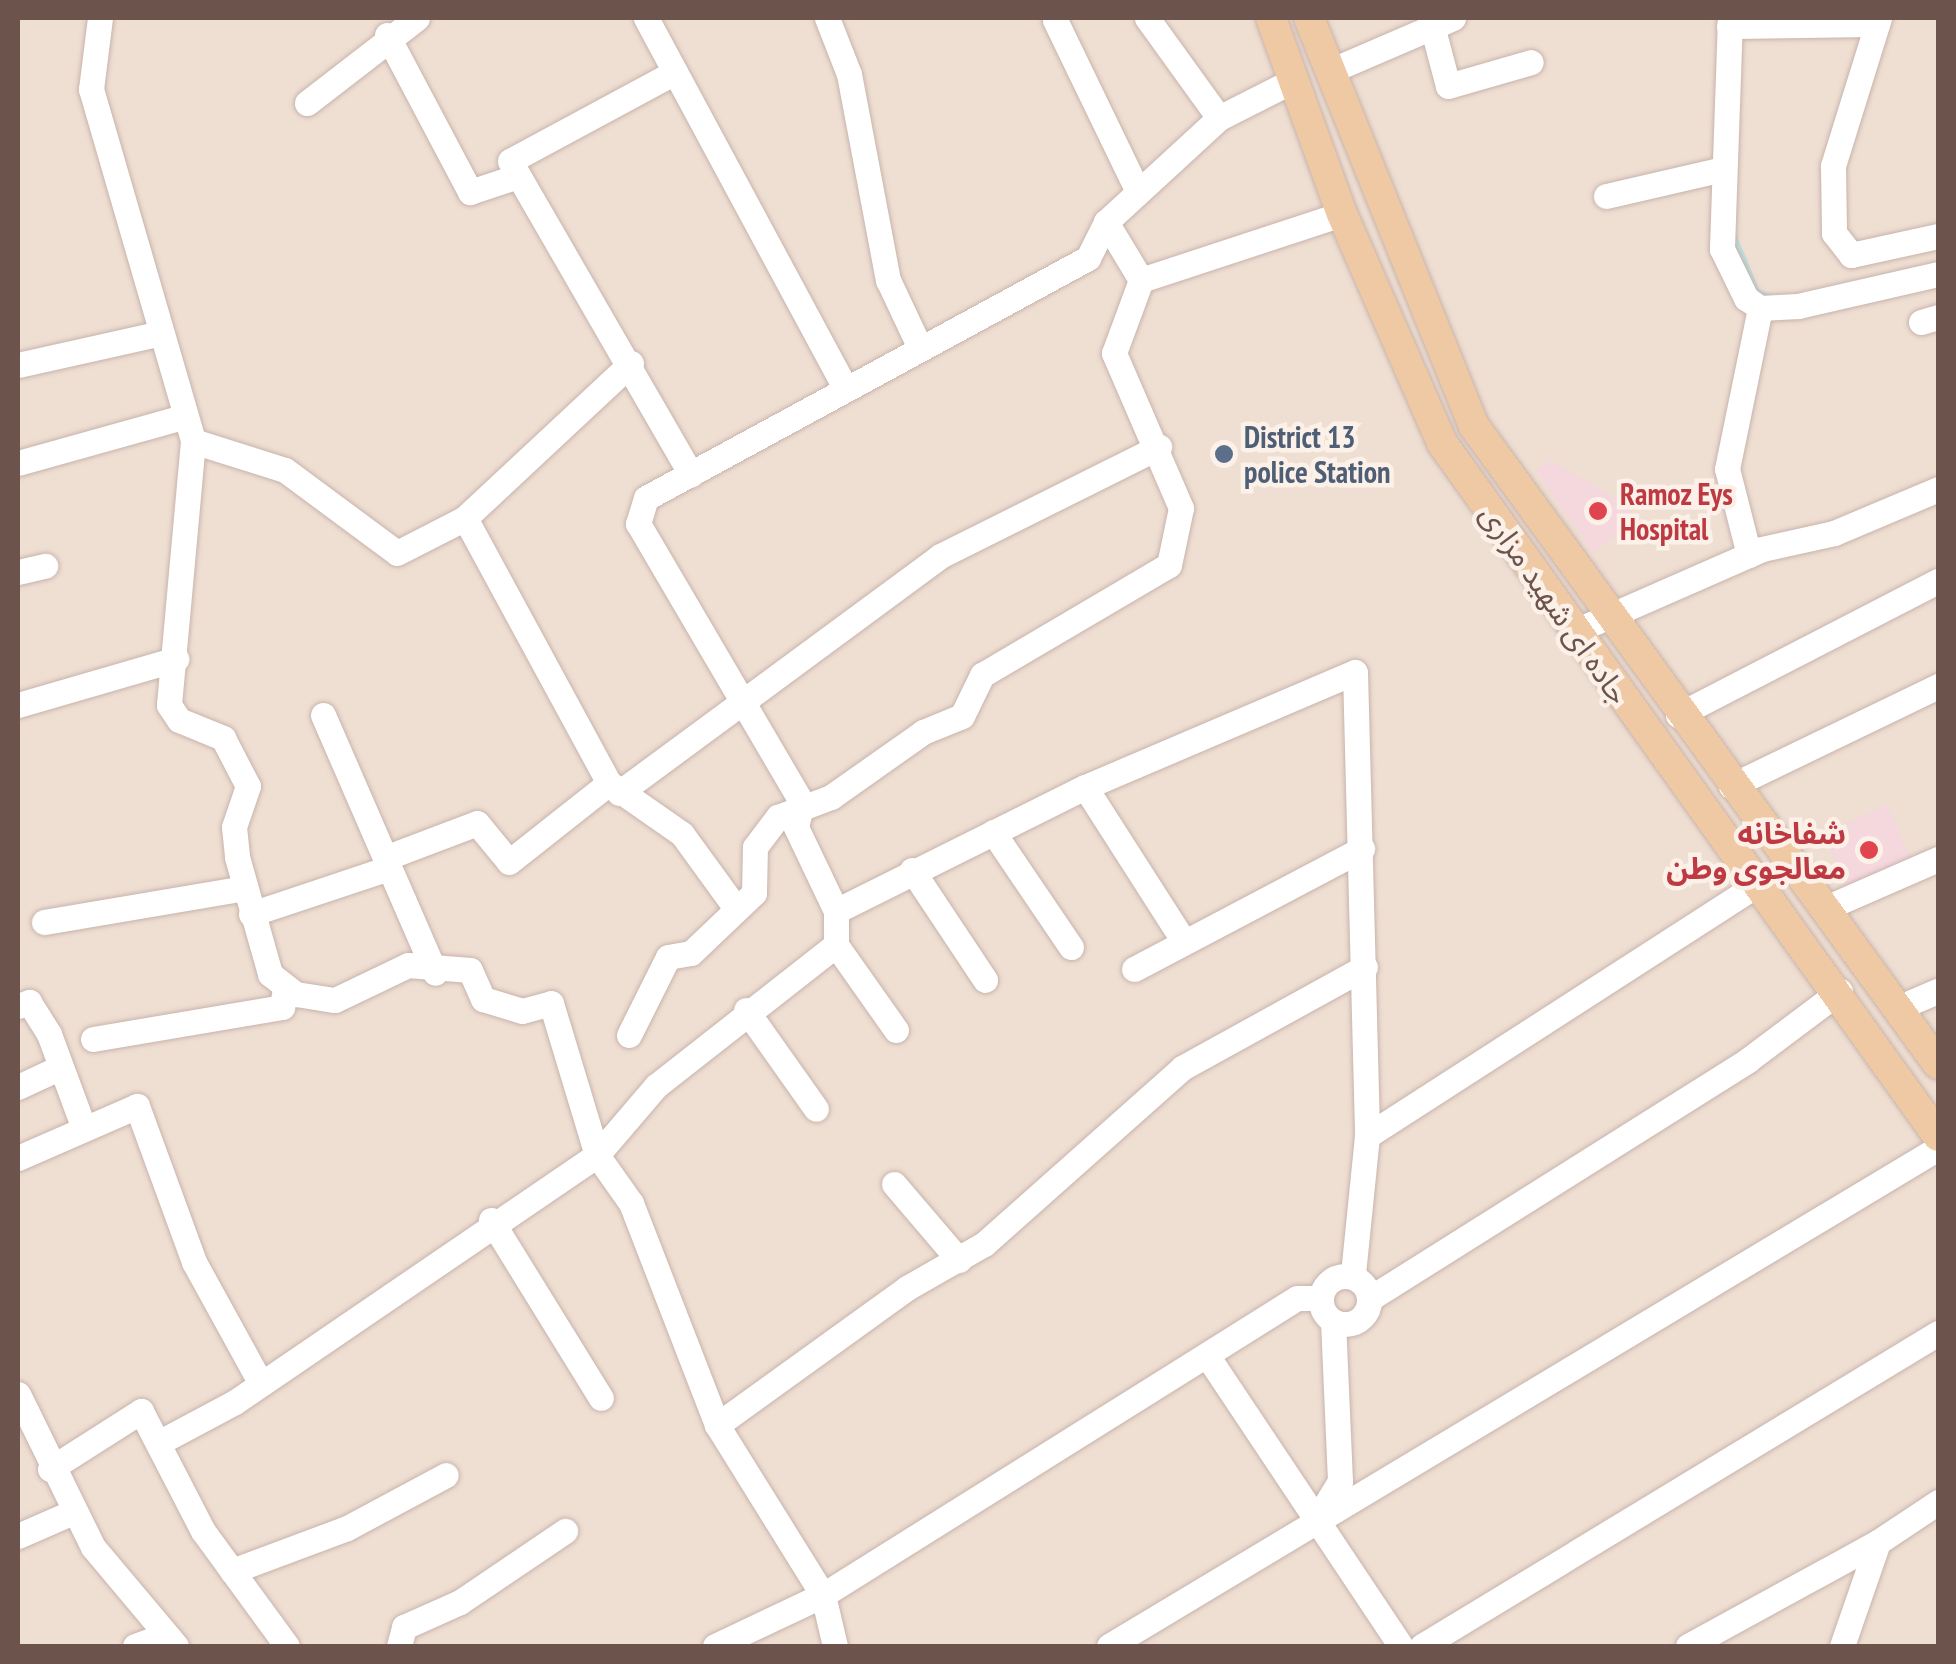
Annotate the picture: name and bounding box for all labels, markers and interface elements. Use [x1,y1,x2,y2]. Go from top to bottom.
place label: District 13 police Station [1244,419,1390,490]
marker: District 13 police Station [1213,443,1235,465]
place label: Ramoz Eys Hospital [1620,476,1734,546]
street label: جاده ای شهید مزاری [1473,497,1637,711]
marker: Ramoz Eys Hospital [1585,498,1611,524]
place label: شفاخانه معالجوی وطن [1666,815,1846,886]
marker: شفاخانه معالجوی وطن [1856,837,1882,863]

